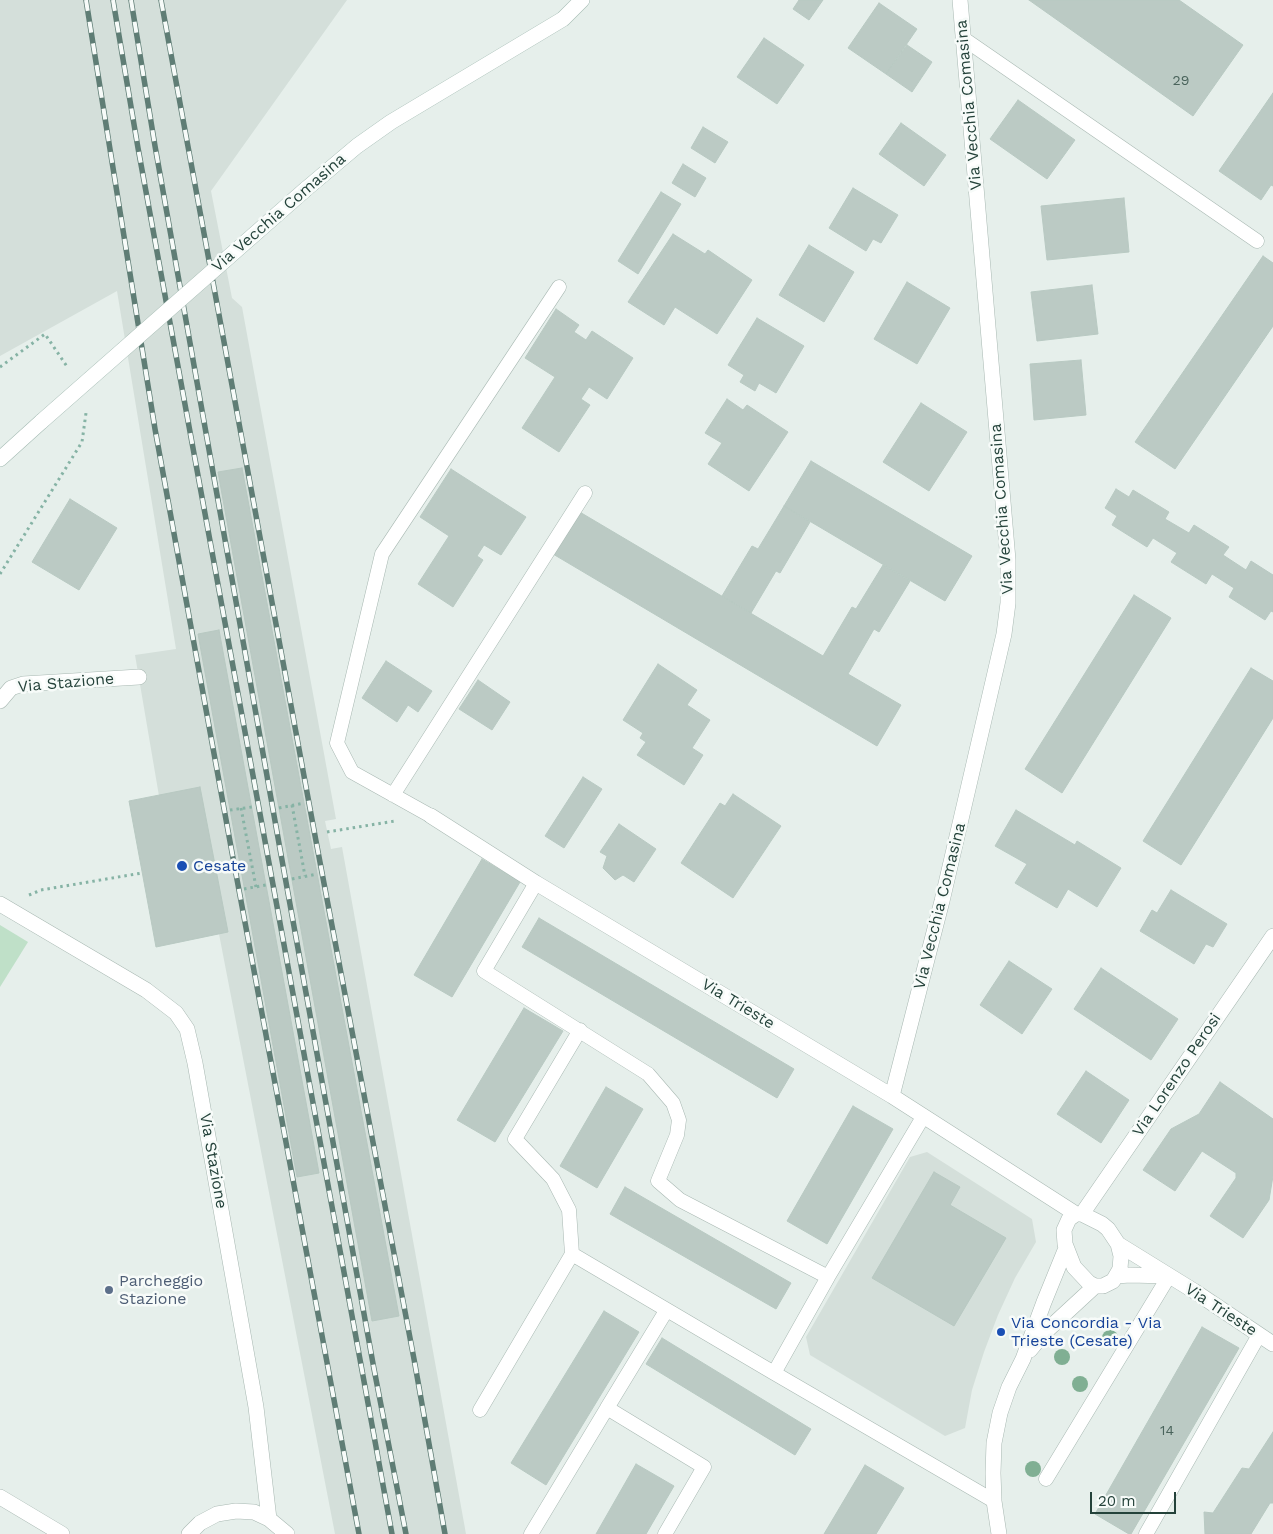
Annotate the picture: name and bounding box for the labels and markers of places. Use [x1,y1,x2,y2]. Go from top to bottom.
place label: Cesate [193,856,246,876]
marker: Cesate [175,859,189,873]
place label: Parcheggio Stazione [119,1271,203,1309]
marker: Parcheggio Stazione [103,1284,115,1296]
place label: Via Concordia - Via Trieste (Cesate) [1011,1313,1162,1351]
marker: Via Concordia - Via Trieste (Cesate) [995,1326,1007,1338]

